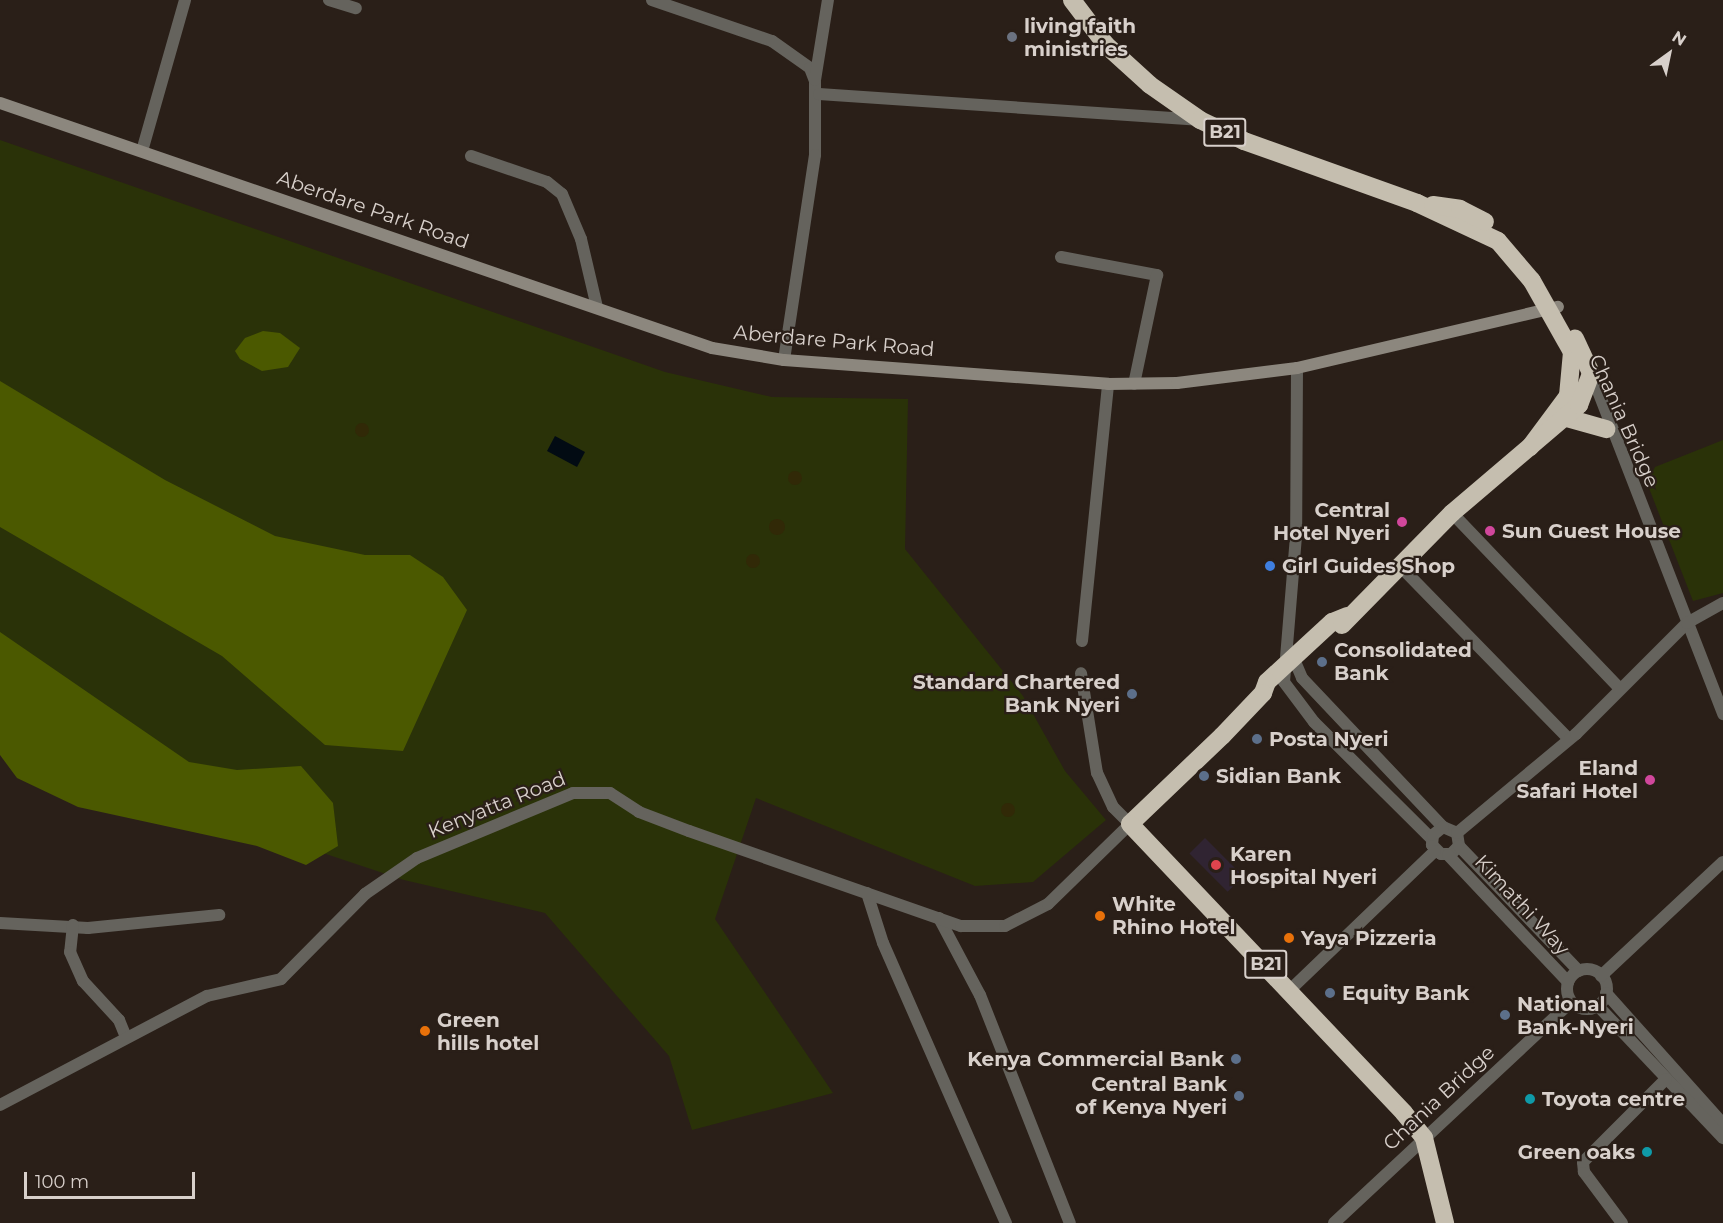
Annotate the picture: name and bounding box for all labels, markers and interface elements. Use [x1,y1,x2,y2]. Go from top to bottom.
place label: living faith ministries [1024,14,1136,61]
north arrow [1639,24,1699,84]
text: N [1668,27,1690,50]
marker: living faith ministries [1005,30,1019,44]
road number: B21 [1202,117,1248,147]
street label: Aberdare Park Road [274,166,472,254]
street label: Aberdare Park Road [733,320,935,362]
street label: Chania Bridge [1584,351,1664,491]
place label: Central Hotel Nyeri [1273,498,1390,545]
marker: Central Hotel Nyeri [1395,515,1409,529]
place label: Sun Guest House [1502,519,1681,543]
marker: Sun Guest House [1483,524,1497,538]
place label: Girl Guides Shop [1282,554,1455,578]
marker: Girl Guides Shop [1263,559,1277,573]
place label: Consolidated Bank [1334,638,1472,685]
marker: Consolidated Bank [1315,655,1329,669]
place label: Standard Chartered Bank Nyeri [913,670,1120,717]
marker: Standard Chartered Bank Nyeri [1125,687,1139,701]
place label: Posta Nyeri [1269,727,1388,751]
marker: Posta Nyeri [1250,732,1264,746]
place label: Eland Safari Hotel [1517,756,1638,803]
place label: Sidian Bank [1216,764,1341,788]
street label: Kenyatta Road [425,767,569,843]
marker: Sidian Bank [1197,769,1211,783]
marker: Eland Safari Hotel [1643,773,1657,787]
place label: Karen Hospital Nyeri [1230,842,1377,889]
street label: Kimathi Way [1469,850,1575,960]
marker: Karen Hospital Nyeri [1207,856,1225,874]
place label: White Rhino Hotel [1112,892,1235,939]
marker: White Rhino Hotel [1093,909,1107,923]
place label: Yaya Pizzeria [1301,926,1437,950]
marker: Yaya Pizzeria [1282,931,1296,945]
road number: B21 [1244,949,1288,979]
place label: Equity Bank [1342,981,1469,1005]
marker: Equity Bank [1323,986,1337,1000]
place label: National Bank-Nyeri [1517,992,1634,1039]
place label: Green hills hotel [437,1008,539,1055]
marker: National Bank-Nyeri [1498,1008,1512,1022]
marker: Green hills hotel [418,1024,432,1038]
street label: Chania Bridge [1378,1040,1500,1156]
place label: Kenya Commercial Bank [967,1047,1224,1071]
marker: Kenya Commercial Bank [1229,1052,1243,1066]
place label: Central Bank of Kenya Nyeri [1075,1072,1227,1119]
place label: Toyota centre [1542,1087,1685,1111]
marker: Central Bank of Kenya Nyeri [1232,1089,1246,1103]
marker: Toyota centre [1523,1092,1537,1106]
place label: Green oaks [1518,1140,1635,1164]
marker: Green oaks [1640,1145,1654,1159]
scale bar [27,1160,198,1198]
text: 100 m [35,1171,89,1193]

